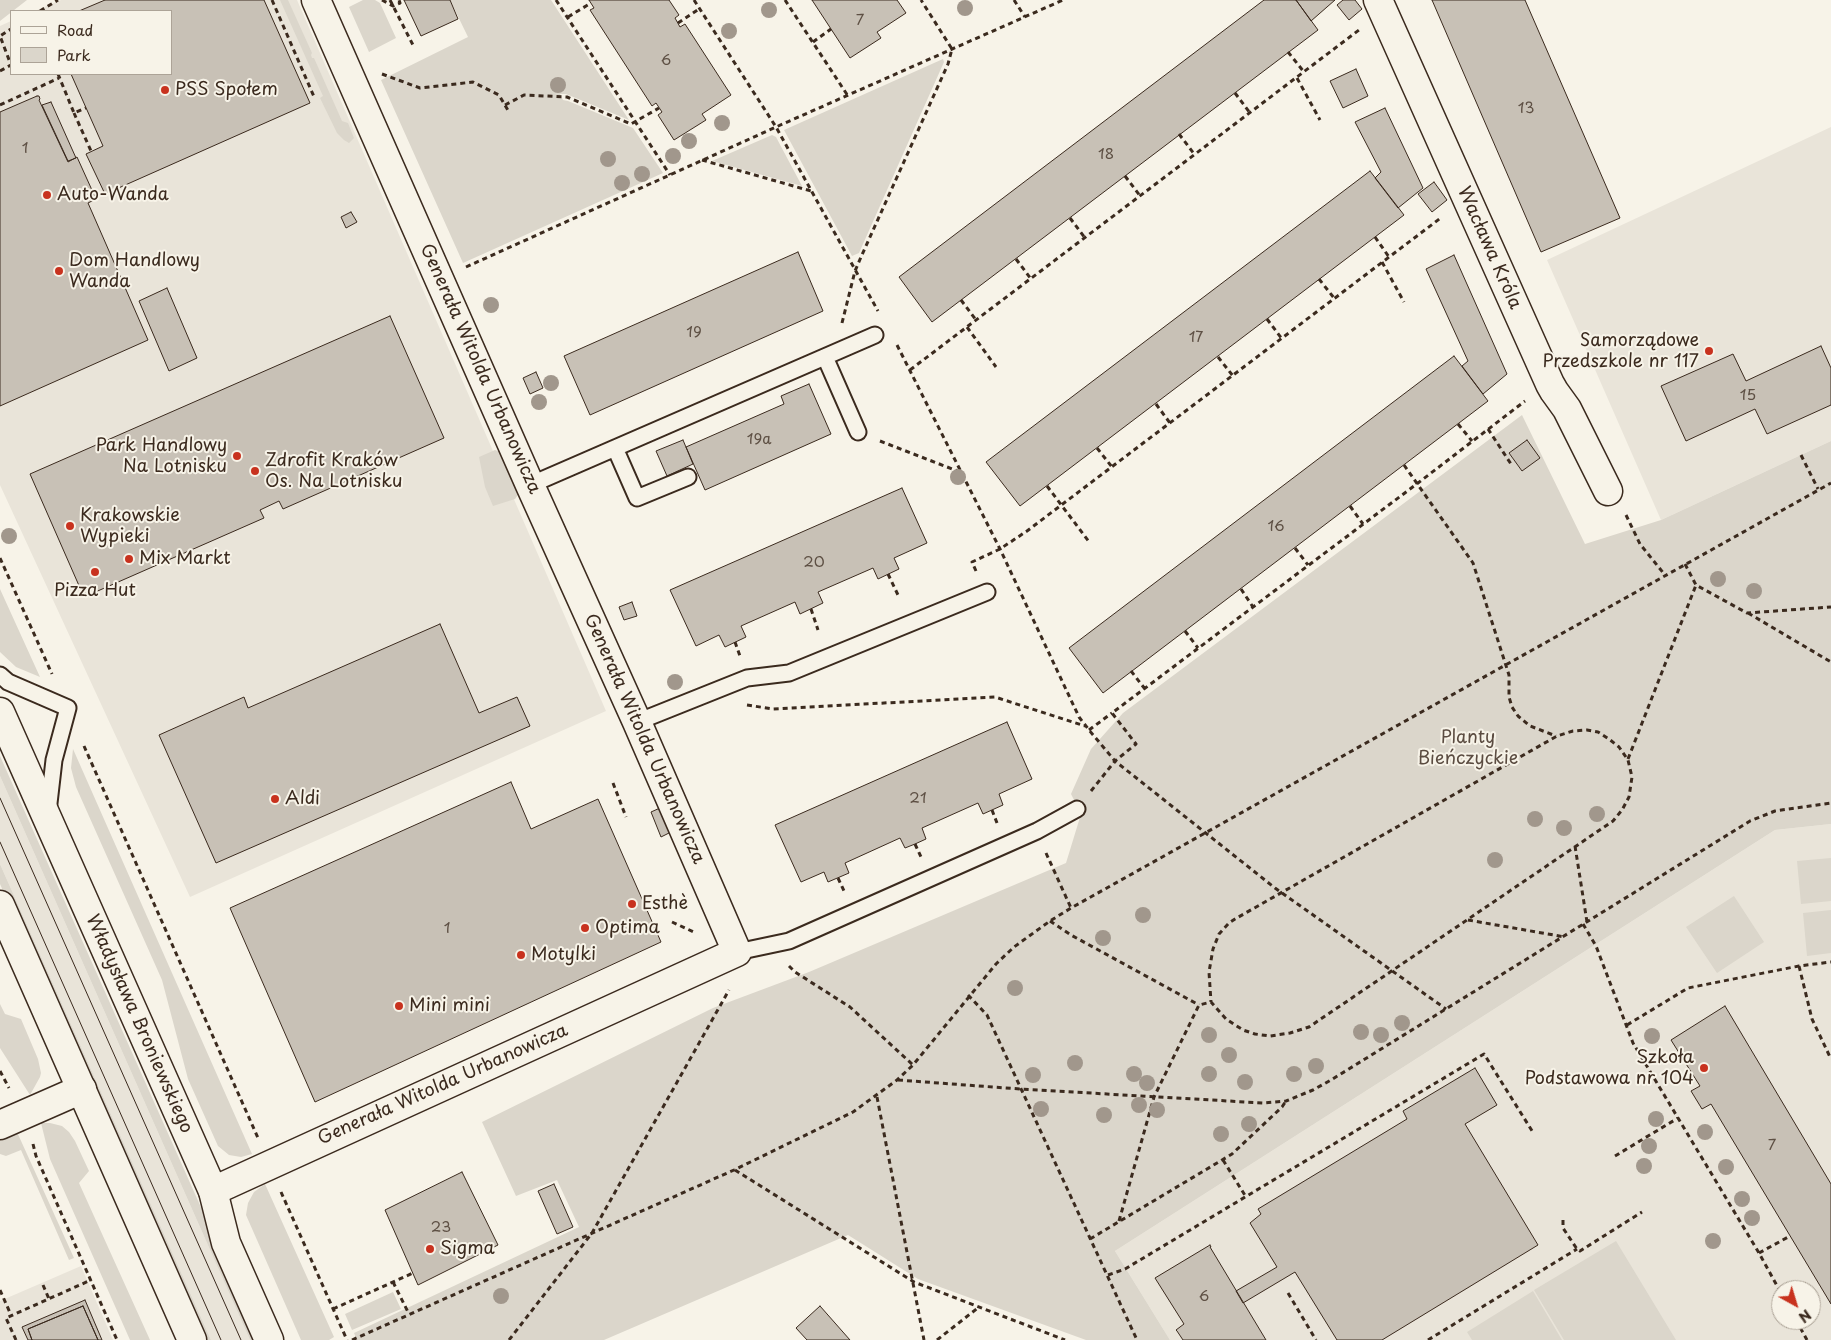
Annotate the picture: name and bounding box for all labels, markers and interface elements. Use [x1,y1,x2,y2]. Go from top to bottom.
legend [10,10,172,75]
house number: 7 [856,12,864,30]
text: Road [57,18,93,41]
text: Park [57,43,91,66]
house number: 6 [661,52,671,70]
place label: PSS Społem [175,79,278,101]
marker: PSS Społem [159,84,171,96]
house number: 13 [1518,100,1534,118]
house number: 1 [22,140,28,158]
house number: 18 [1098,146,1114,164]
street label: Wacława Króla [1452,183,1526,313]
place label: Auto-Wanda [57,184,169,206]
marker: Auto-Wanda [41,189,53,201]
street label: Generała Witolda Urbanowicza [415,241,545,497]
place label: Dom Handlowy Wanda [69,250,200,292]
marker: Dom Handlowy Wanda [53,265,65,277]
house number: 19 [686,324,702,342]
house number: 17 [1189,329,1203,347]
place label: Samorządowe Przedszkole nr 117 [1543,330,1699,372]
marker: Samorządowe Przedszkole nr 117 [1703,345,1715,357]
house number: 15 [1740,387,1756,405]
house number: 19a [747,431,771,449]
place label: Park Handlowy Na Lotnisku [96,435,227,478]
marker: Park Handlowy Na Lotnisku [231,450,243,462]
place label: Zdrofit Kraków Os. Na Lotnisku [265,450,402,492]
marker: Zdrofit Kraków Os. Na Lotnisku [249,465,261,477]
place label: Krakowskie Wypieki [80,505,180,548]
house number: 16 [1267,518,1285,536]
marker: Krakowskie Wypieki [64,520,76,532]
place label: Mix Markt [139,548,231,570]
marker: Mix Markt [123,553,135,565]
house number: 20 [803,554,825,572]
marker: Pizza Hut [89,566,101,578]
place label: Pizza Hut [54,580,136,602]
street label: Generała Witolda Urbanowicza [579,611,709,867]
park label: Planty Bieńczyckie [1418,727,1518,770]
place label: Aldi [285,788,320,810]
house number: 21 [909,790,927,808]
marker: Aldi [269,793,281,805]
place label: Esthè [642,893,688,915]
marker: Esthè [626,898,638,910]
street label: Władysława Broniewskiego [81,911,197,1137]
place label: Optima [595,917,660,939]
house number: 1 [444,920,450,938]
marker: Optima [579,922,591,934]
place label: Motylki [531,944,596,966]
marker: Motylki [515,949,527,961]
place label: Mini mini [409,995,490,1017]
marker: Mini mini [393,1000,405,1012]
street label: Generała Witolda Urbanowicza [315,1020,571,1150]
place label: Szkoła Podstawowa nr 104 [1525,1047,1694,1090]
marker: Szkoła Podstawowa nr 104 [1698,1062,1710,1074]
house number: 7 [1768,1137,1776,1155]
house number: 23 [431,1219,451,1237]
place label: Sigma [440,1238,495,1260]
marker: Sigma [424,1243,436,1255]
north arrow [1771,1280,1821,1330]
house number: 6 [1199,1288,1209,1306]
text: N [1794,1305,1816,1328]

